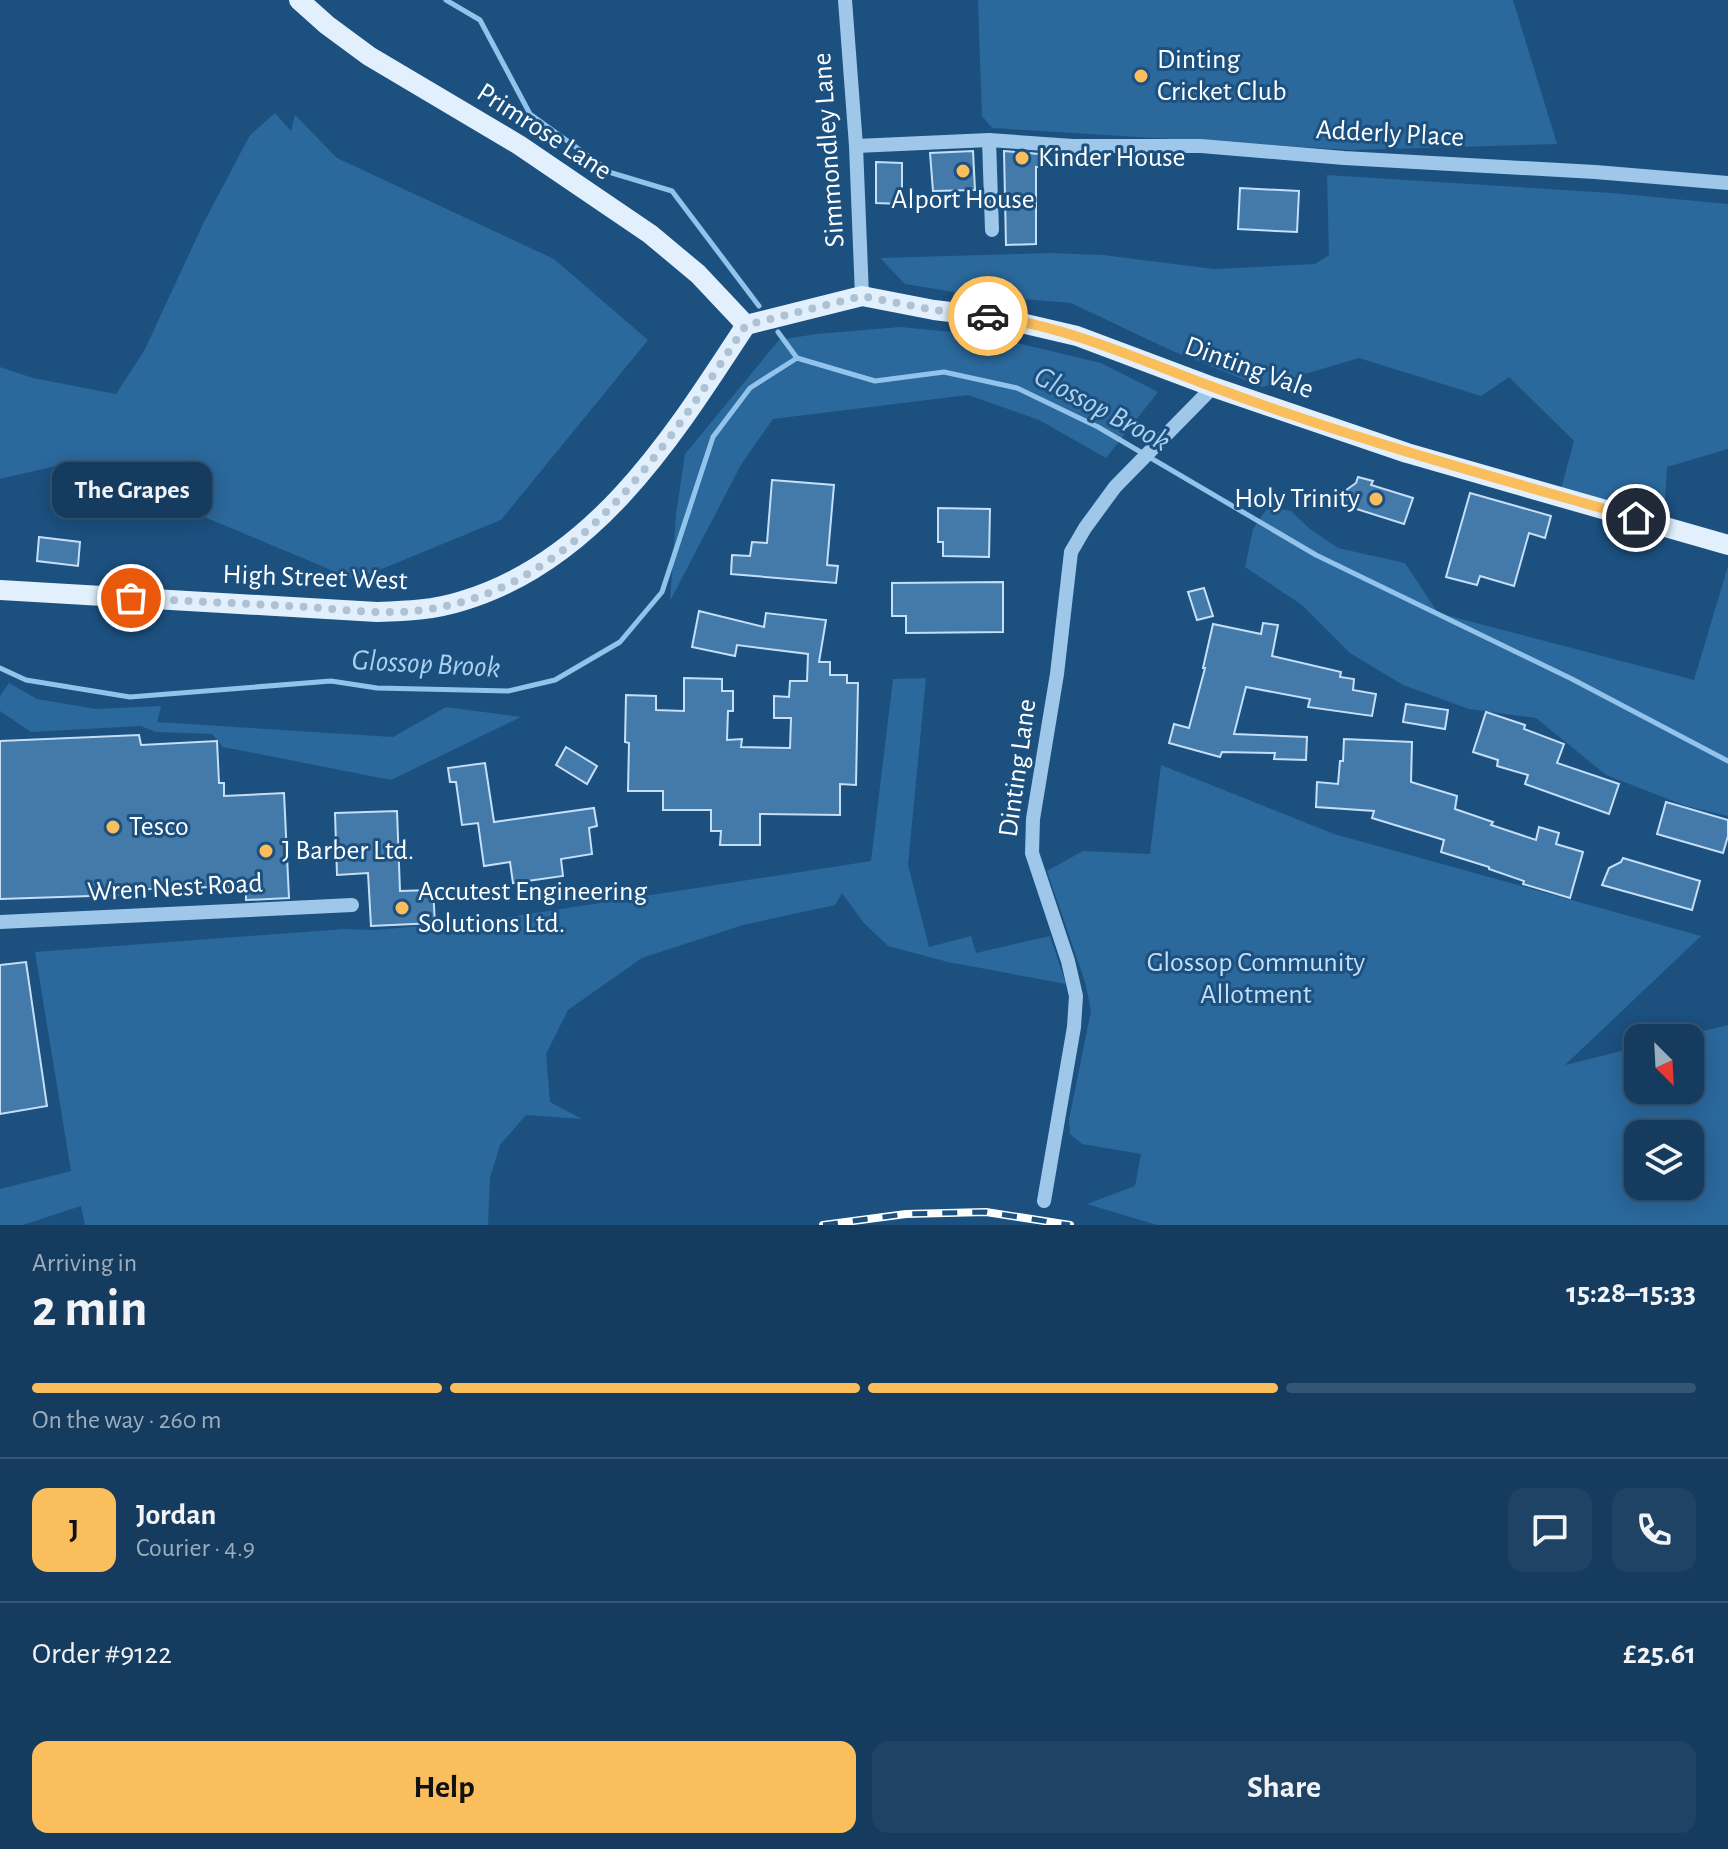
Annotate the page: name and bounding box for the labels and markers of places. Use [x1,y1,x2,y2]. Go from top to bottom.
place label: Dinting Cricket Club [1157,46,1287,106]
marker: Dinting Cricket Club [1132,67,1150,85]
place label: Kinder House [1038,144,1186,172]
marker: Kinder House [1013,149,1031,167]
marker: Alport House [954,162,972,180]
place label: Alport House [891,186,1035,214]
callout: The Grapes [51,462,211,518]
pin [1602,484,1670,552]
place label: Holy Trinity [1234,485,1360,513]
marker: Holy Trinity [1367,490,1385,508]
pin [97,564,165,632]
place label: Tesco [129,813,189,841]
marker: Tesco [104,818,122,836]
place label: J Barber Ltd. [282,837,414,865]
marker: J Barber Ltd. [257,842,275,860]
place label: Accutest Engineering Solutions Ltd. [418,878,647,938]
marker: Accutest Engineering Solutions Ltd. [393,899,411,917]

